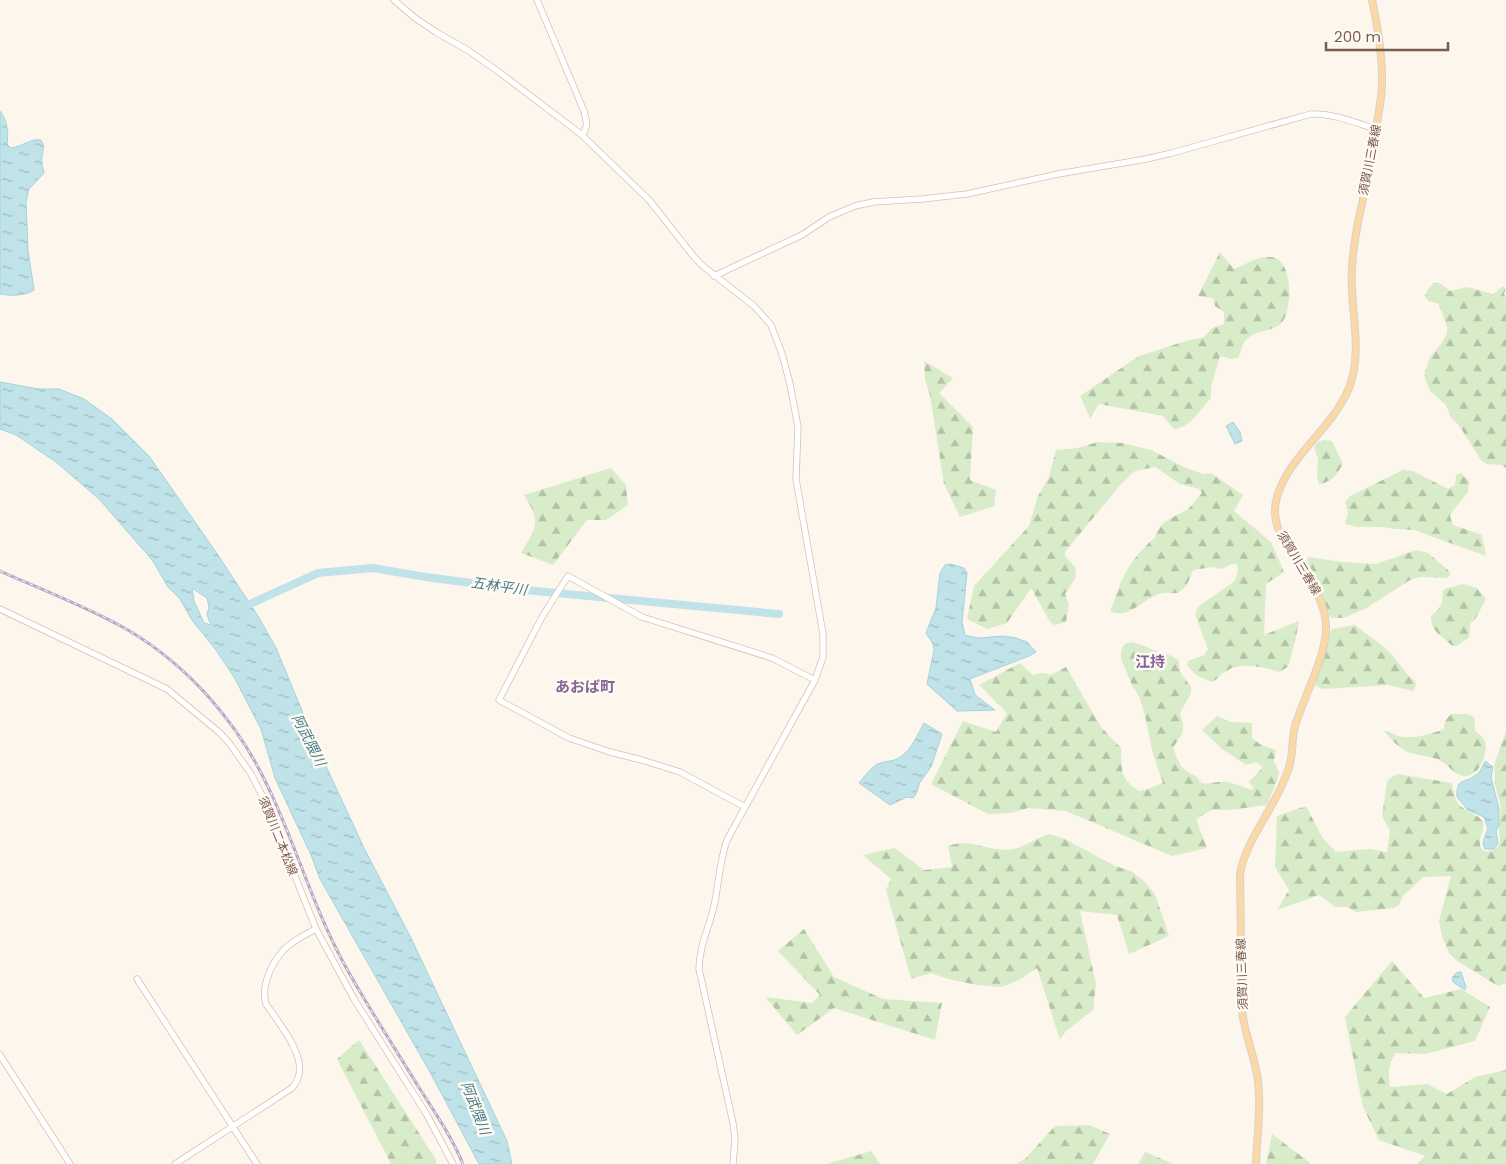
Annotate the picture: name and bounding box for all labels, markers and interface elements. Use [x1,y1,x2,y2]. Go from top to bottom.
scale bar [1326,20,1448,52]
text: 200 m [1334,26,1381,47]
street label: 須賀川三春線 [1354,123,1385,197]
street label: 須賀川三春線 [1274,527,1325,598]
water label: 五林平川 [470,572,530,600]
district label: 江持 [1135,651,1165,672]
district label: あおば町 [555,676,615,697]
water label: 阿武隈川 [287,711,332,771]
street label: 須賀川二本松線 [255,794,302,878]
street label: 須賀川三春線 [1232,938,1251,1010]
water label: 阿武隈川 [457,1078,496,1140]

